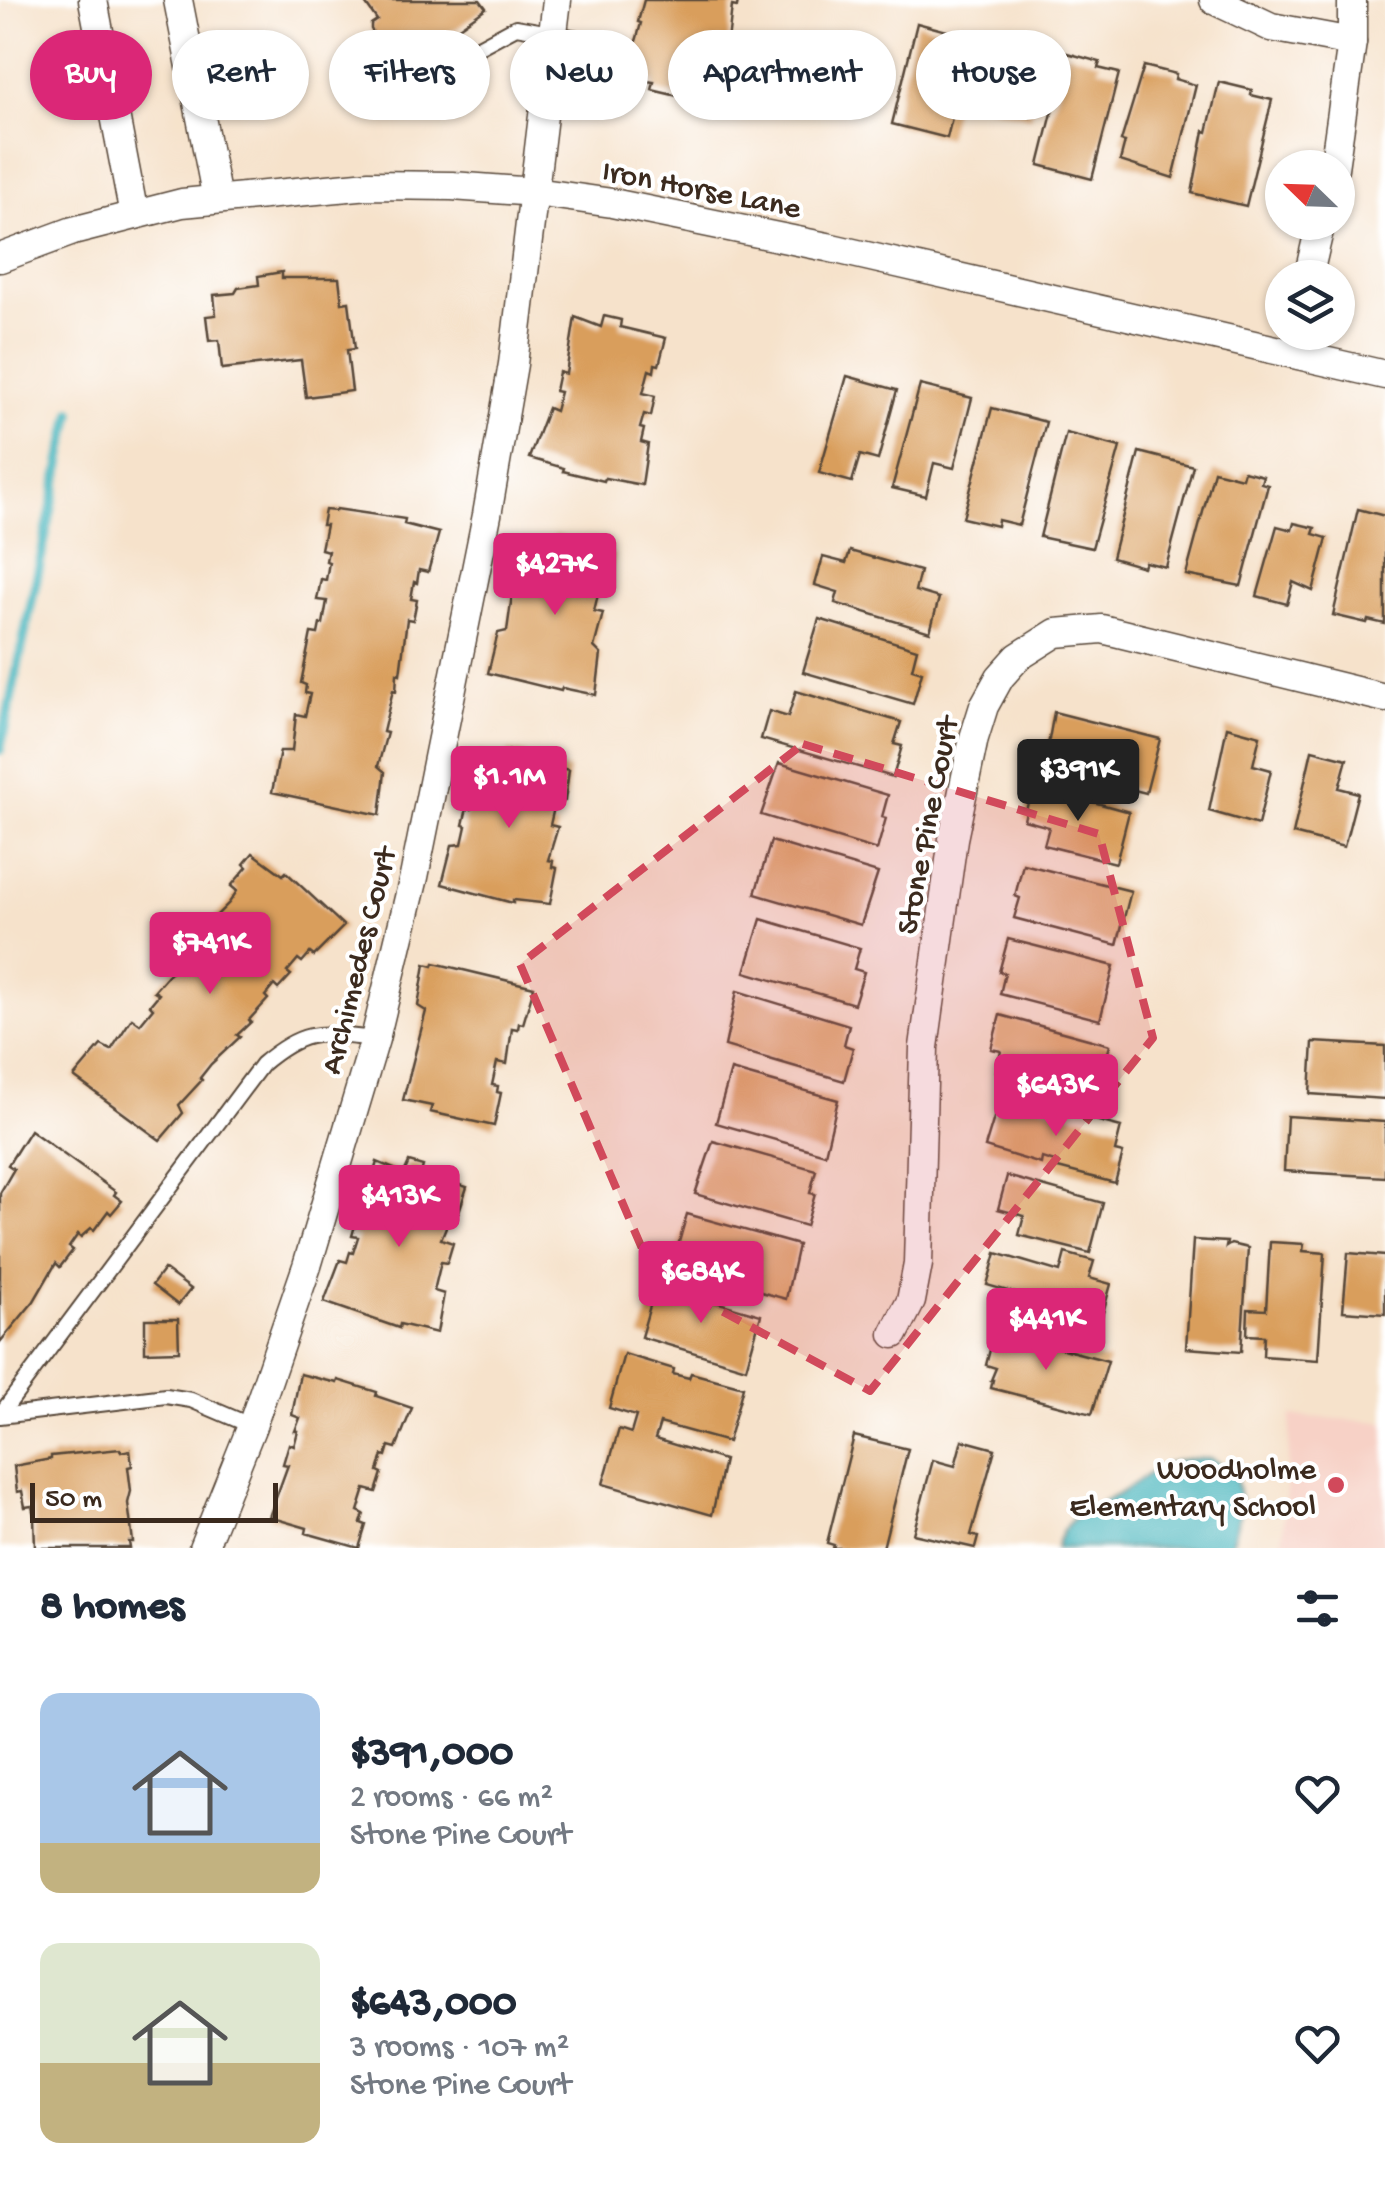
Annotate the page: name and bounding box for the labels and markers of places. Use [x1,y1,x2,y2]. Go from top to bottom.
pin: $427K [485,533,625,618]
pin: $391K [1008,739,1148,824]
pin: $1.1M [439,746,579,831]
pin: $741K [140,912,280,997]
pin: $643K [986,1054,1126,1139]
pin: $413K [329,1165,469,1250]
pin: $684K [631,1241,771,1326]
pin: $441K [976,1288,1116,1373]
place label: Woodholme Elementary School [1069,1453,1316,1528]
marker: Woodholme Elementary School [1325,1474,1347,1496]

